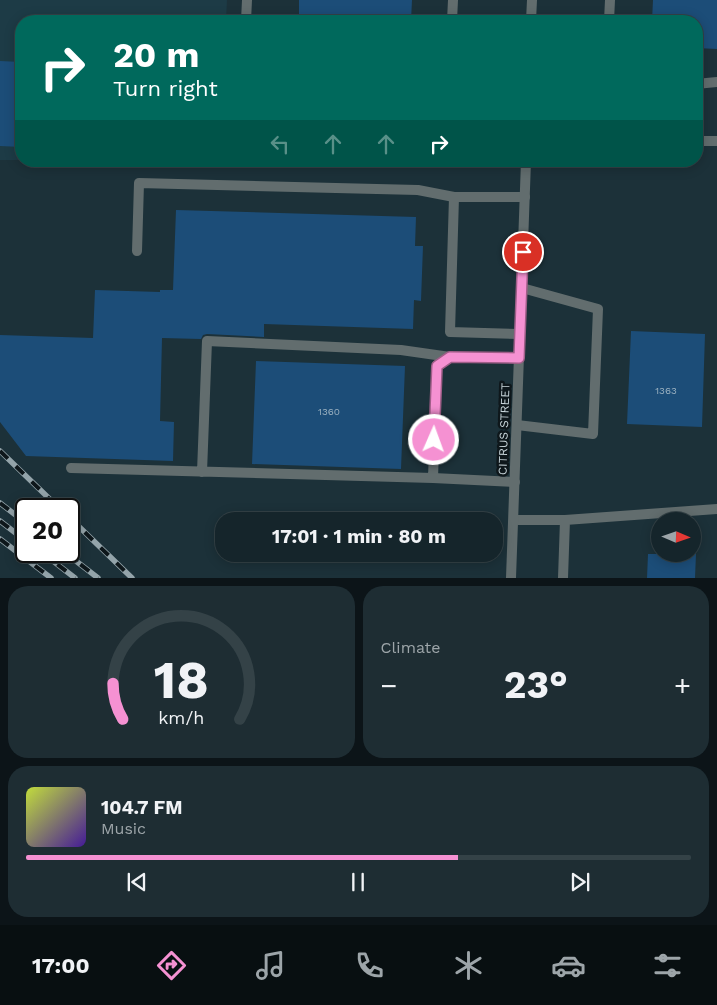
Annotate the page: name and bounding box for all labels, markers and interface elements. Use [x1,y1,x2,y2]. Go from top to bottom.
text: 20 m [113,34,199,76]
icon: right [30,35,95,100]
text: Turn right [113,76,218,101]
icon: left [266,130,294,158]
icon: ahead [319,130,347,158]
icon: ahead [372,130,400,158]
icon: right [425,130,453,158]
pin [502,231,544,273]
icon: arrive [509,238,537,266]
street label: CITRUS STREET [495,383,513,475]
house number: 1363 [655,385,677,396]
house number: 1360 [318,406,340,417]
position arrow [407,413,459,465]
speed limit sign: 20 [15,498,80,563]
north arrow [651,512,701,562]
map controls [651,512,701,562]
text: 17:01 · 1 min · 80 m [272,525,446,548]
text: Climate [381,638,441,657]
text: 18 [154,650,209,711]
text: 23° [504,663,568,707]
text: − [381,669,397,702]
text: + [674,669,691,702]
text: km/h [158,707,204,728]
text: 104.7 FM [101,796,182,819]
text: Music [101,819,146,838]
icon: previous [123,868,151,896]
icon: pause [344,868,372,896]
icon: next [566,868,594,896]
icon: directions [154,948,189,983]
icon: music [253,948,288,983]
icon: phone [352,948,387,983]
icon: climate [451,948,486,983]
icon: car [551,948,586,983]
icon: filters [650,948,685,983]
text: 17:00 [32,953,90,978]

